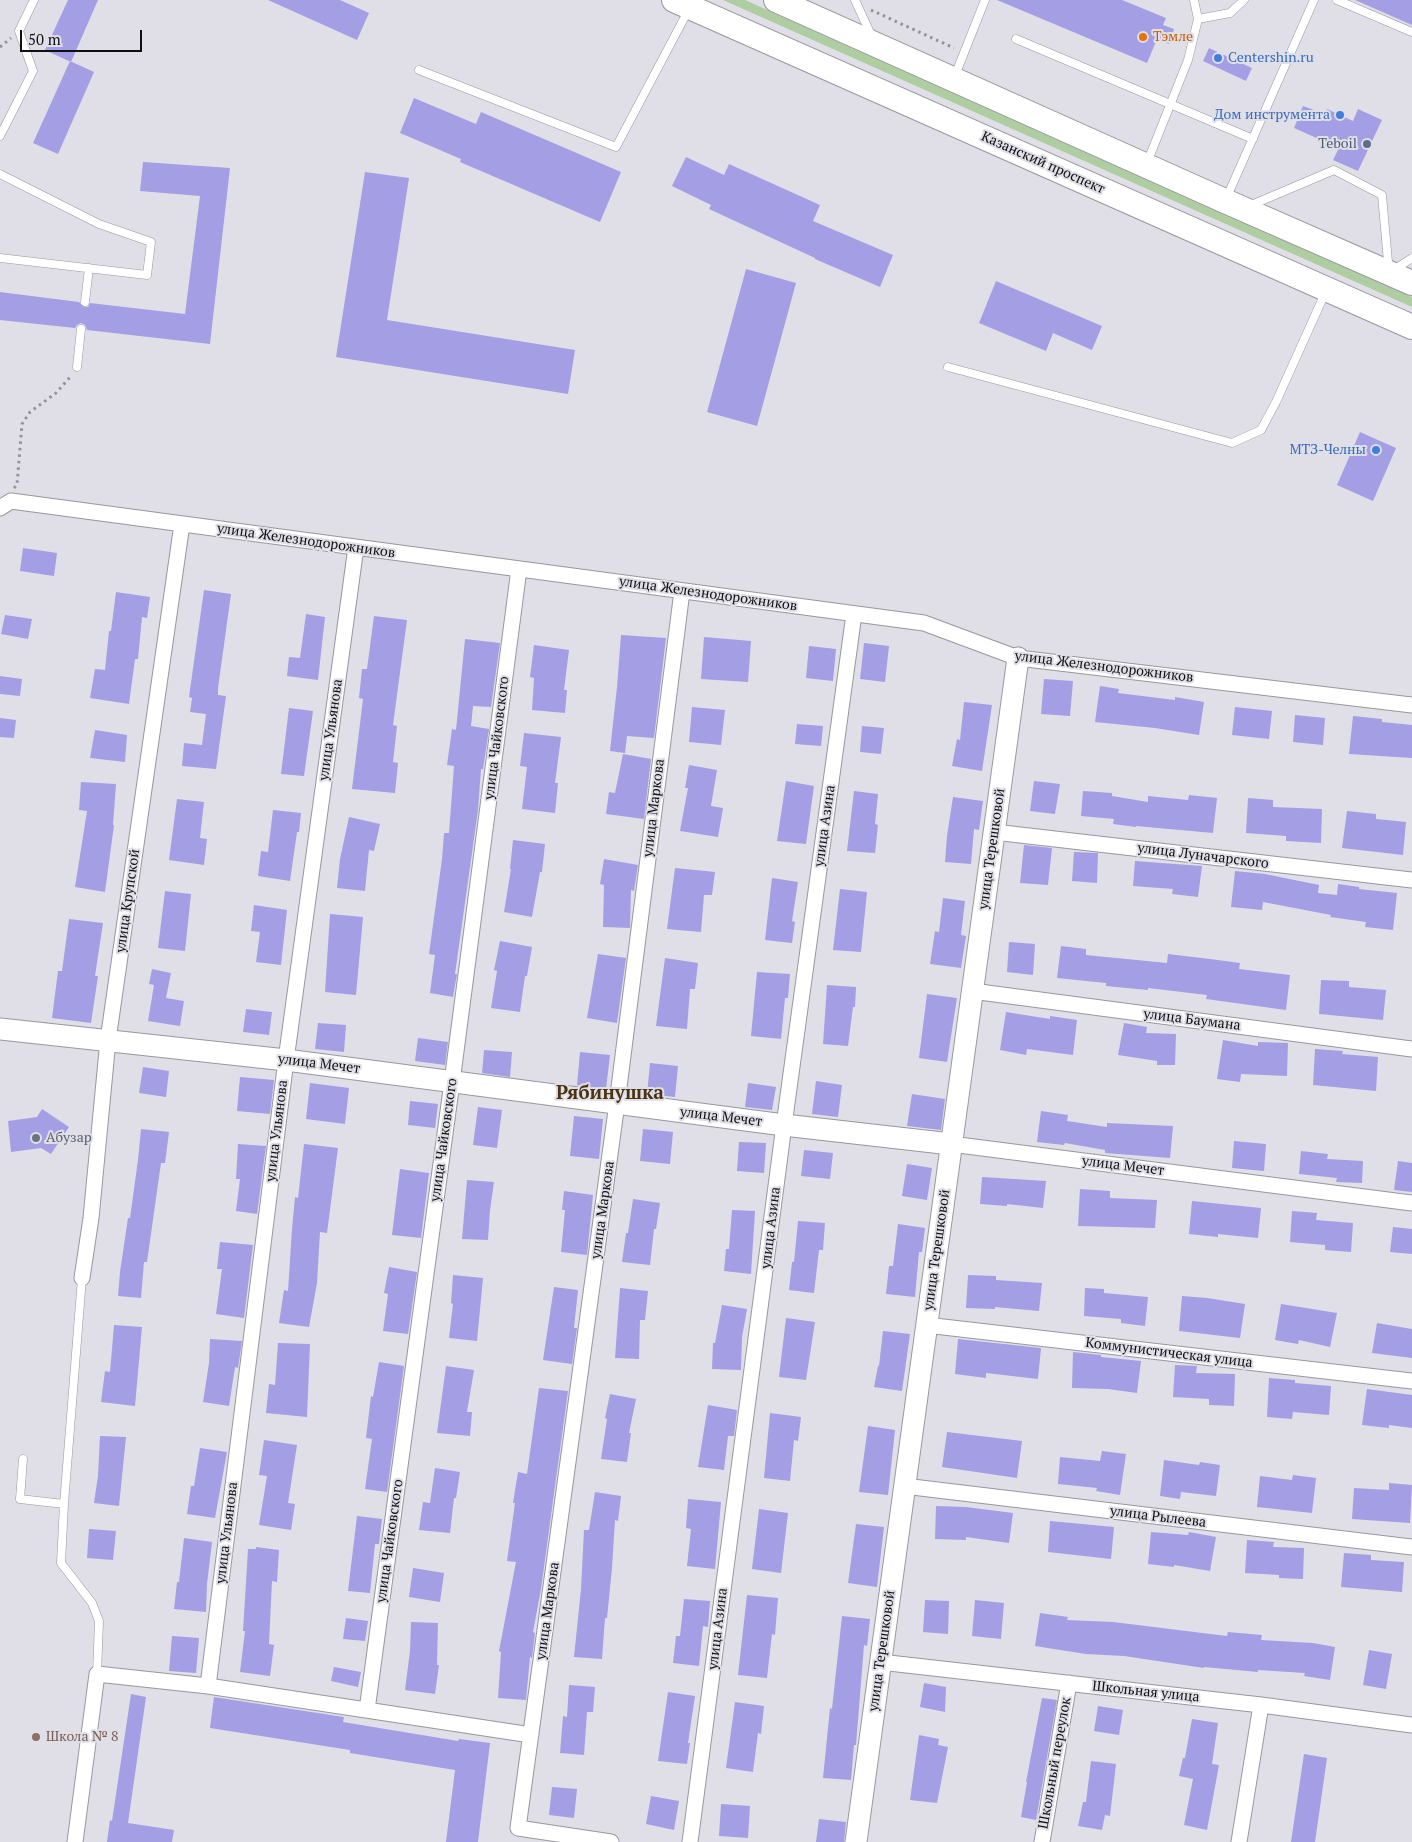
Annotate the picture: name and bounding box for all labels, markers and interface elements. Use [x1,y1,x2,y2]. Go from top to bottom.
scale bar [22,20,145,52]
text: 50 m [28,29,61,49]
place label: Тэмле [1153,29,1193,45]
marker: Тэмле [1137,31,1149,43]
place label: Centershin.ru [1228,50,1314,66]
marker: Centershin.ru [1212,52,1224,64]
place label: Дом инструмента [1214,107,1330,123]
marker: Дом инструмента [1334,109,1346,121]
street label: Казанский проспект [979,128,1107,198]
place label: Teboil [1318,136,1357,152]
marker: Teboil [1361,138,1373,150]
place label: МТЗ-Челны [1289,442,1366,458]
marker: МТЗ-Челны [1370,444,1382,456]
street label: улица Железнодорожников [216,520,396,562]
street label: улица Железнодорожников [618,573,798,615]
street label: улица Железнодорожников [1014,648,1194,686]
street label: улица Чайковского [481,675,513,801]
street label: улица Ульянова [316,678,346,782]
street label: улица Маркова [640,758,668,858]
street label: улица Азина [811,784,839,868]
street label: улица Терешковой [975,787,1009,911]
street label: улица Луначарского [1136,840,1270,872]
street label: улица Крупской [112,848,144,954]
street label: улица Баумана [1143,1006,1241,1034]
street label: улица Мечет [277,1051,361,1077]
street label: улица Чайковского [427,1077,461,1203]
street label: улица Ульянова [262,1079,292,1183]
district label: Рябинушка [556,1083,664,1105]
street label: улица Мечет [679,1104,763,1130]
place label: Абузар [46,1130,92,1146]
marker: Абузар [30,1132,42,1144]
street label: улица Мечет [1081,1153,1165,1179]
street label: улица Маркова [588,1160,618,1260]
street label: улица Азина [758,1186,784,1270]
street label: улица Терешковой [920,1188,954,1312]
street label: Коммунистическая улица [1084,1334,1254,1372]
street label: улица Чайковского [373,1478,407,1604]
street label: улица Ульянова [212,1481,242,1585]
street label: улица Рылеева [1109,1503,1207,1531]
street label: улица Маркова [533,1561,563,1661]
street label: улица Азина [705,1587,731,1671]
street label: улица Терешковой [865,1589,899,1713]
street label: Школьная улица [1092,1678,1200,1706]
street label: Школьный переулок [1035,1696,1075,1830]
place label: Школа № 8 [46,1729,119,1745]
marker: Школа № 8 [30,1731,42,1743]

